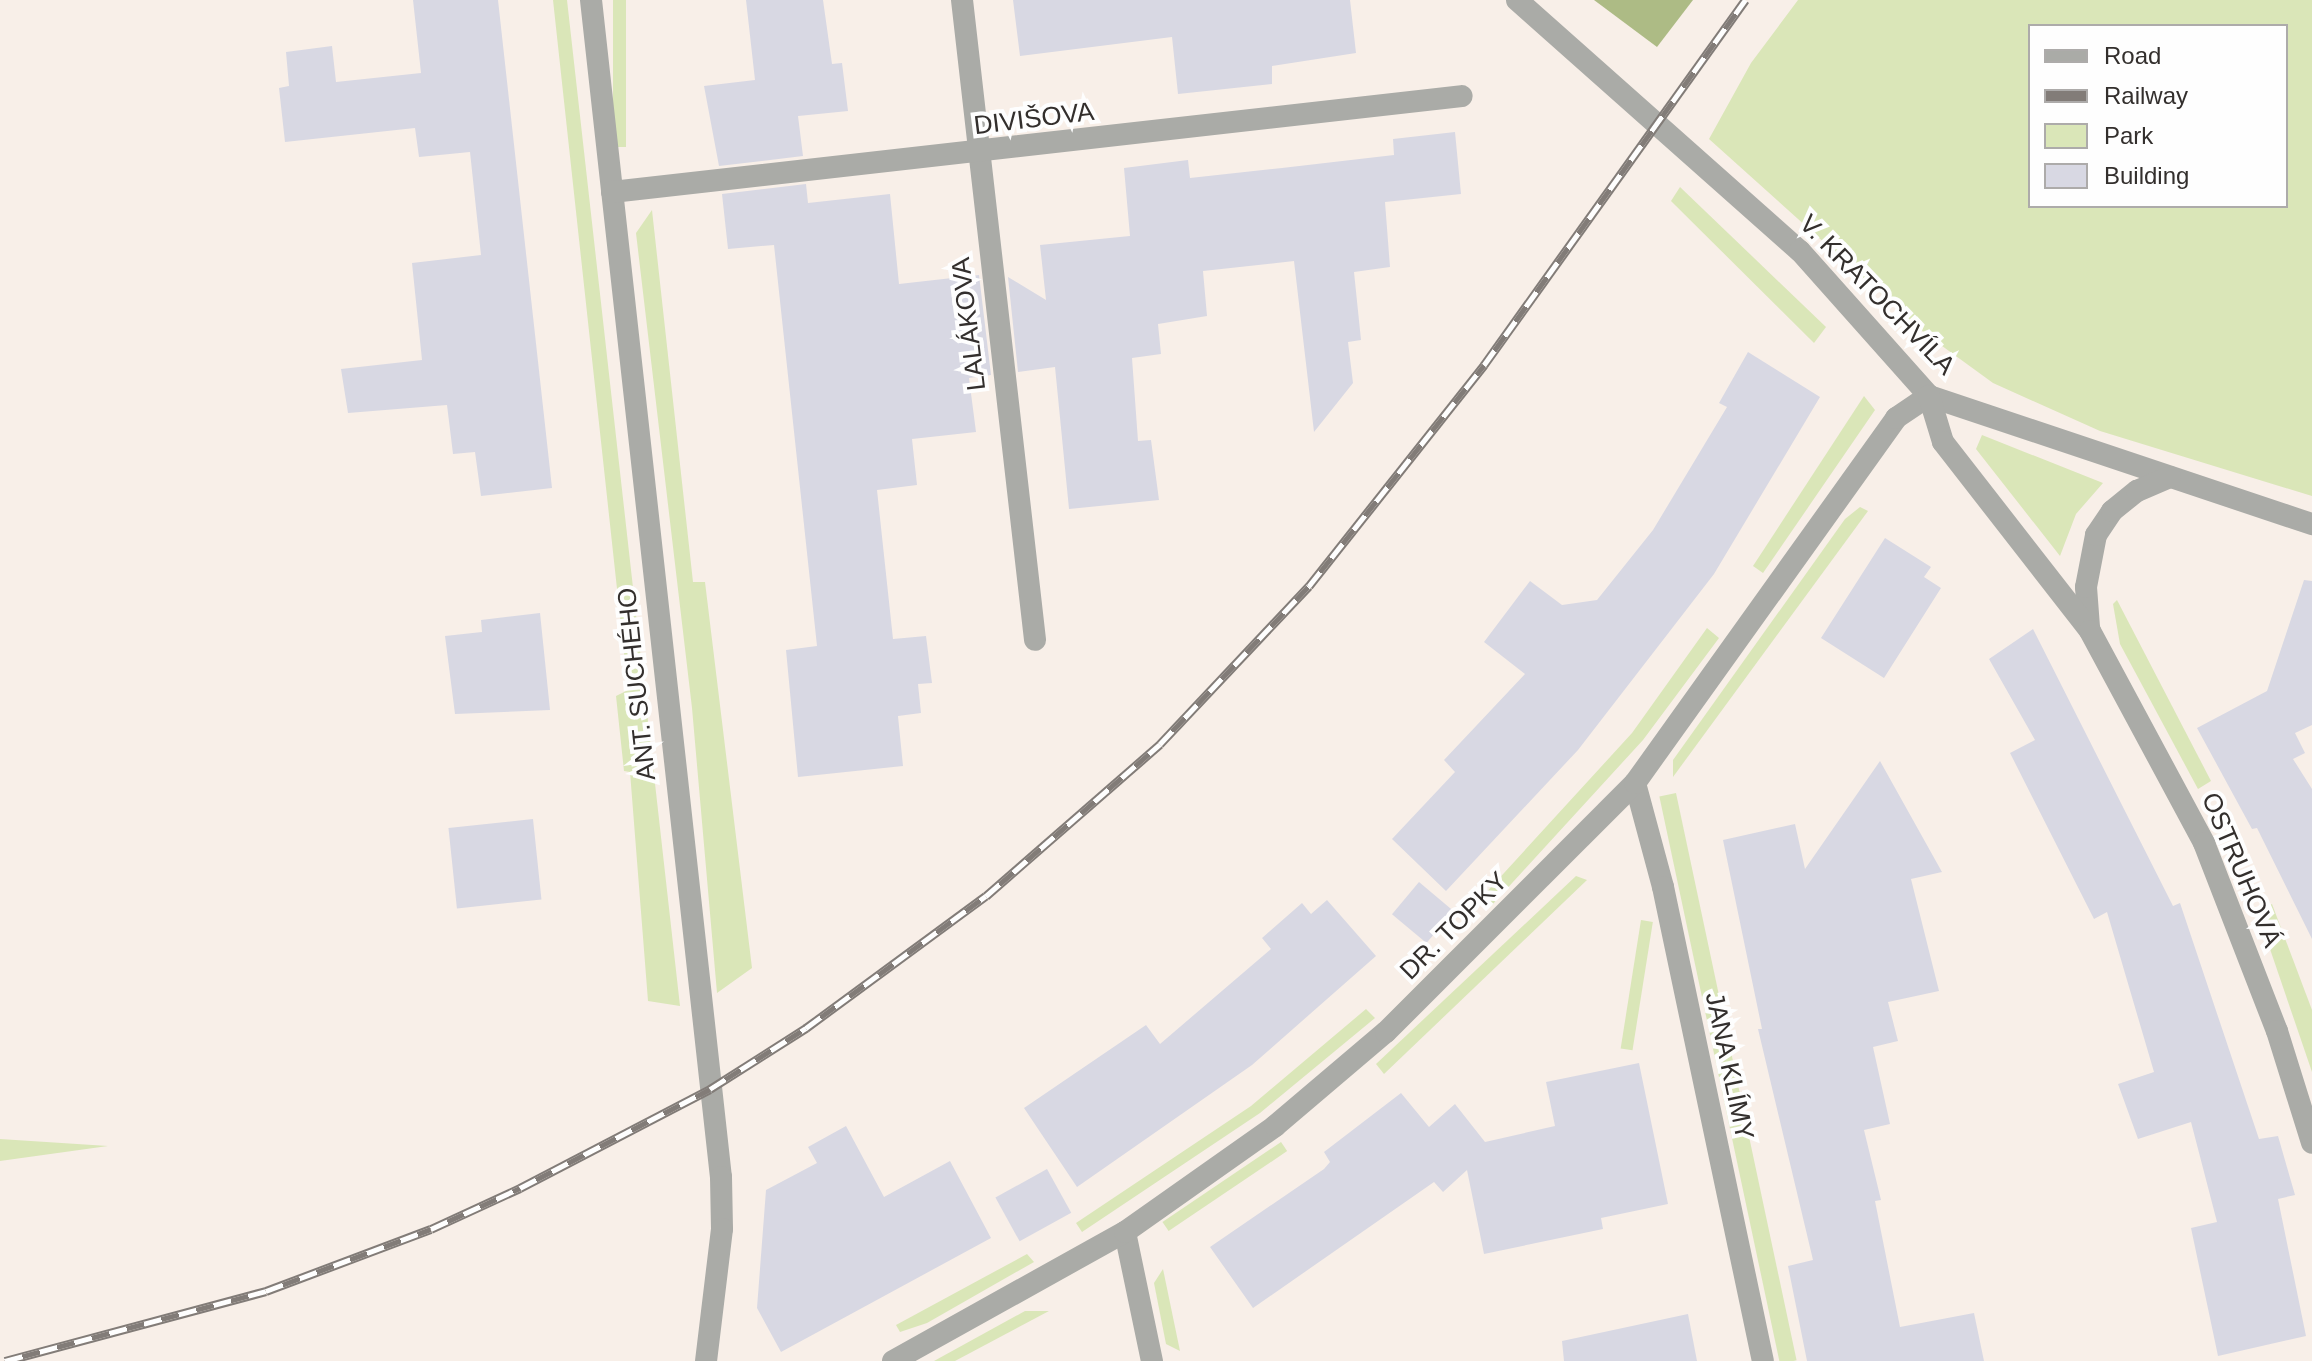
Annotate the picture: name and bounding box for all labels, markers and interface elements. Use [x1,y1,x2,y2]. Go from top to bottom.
legend [2028,24,2288,208]
text: Road [2104,42,2161,69]
text: Railway [2104,82,2188,109]
street label: DIVIŠOVA [972,96,1096,142]
text: Park [2104,122,2153,149]
text: Building [2104,162,2189,189]
street label: V. KRATOCHVÍLA [1793,208,1961,382]
street label: LALÁKOVA [945,256,993,392]
street label: ANT. SUCHÉHO [611,586,663,782]
street label: OSTRUHOVÁ [2194,788,2288,952]
street label: DR. TOPKY [1394,866,1514,986]
street label: JANA KLÍMY [1698,989,1760,1143]

